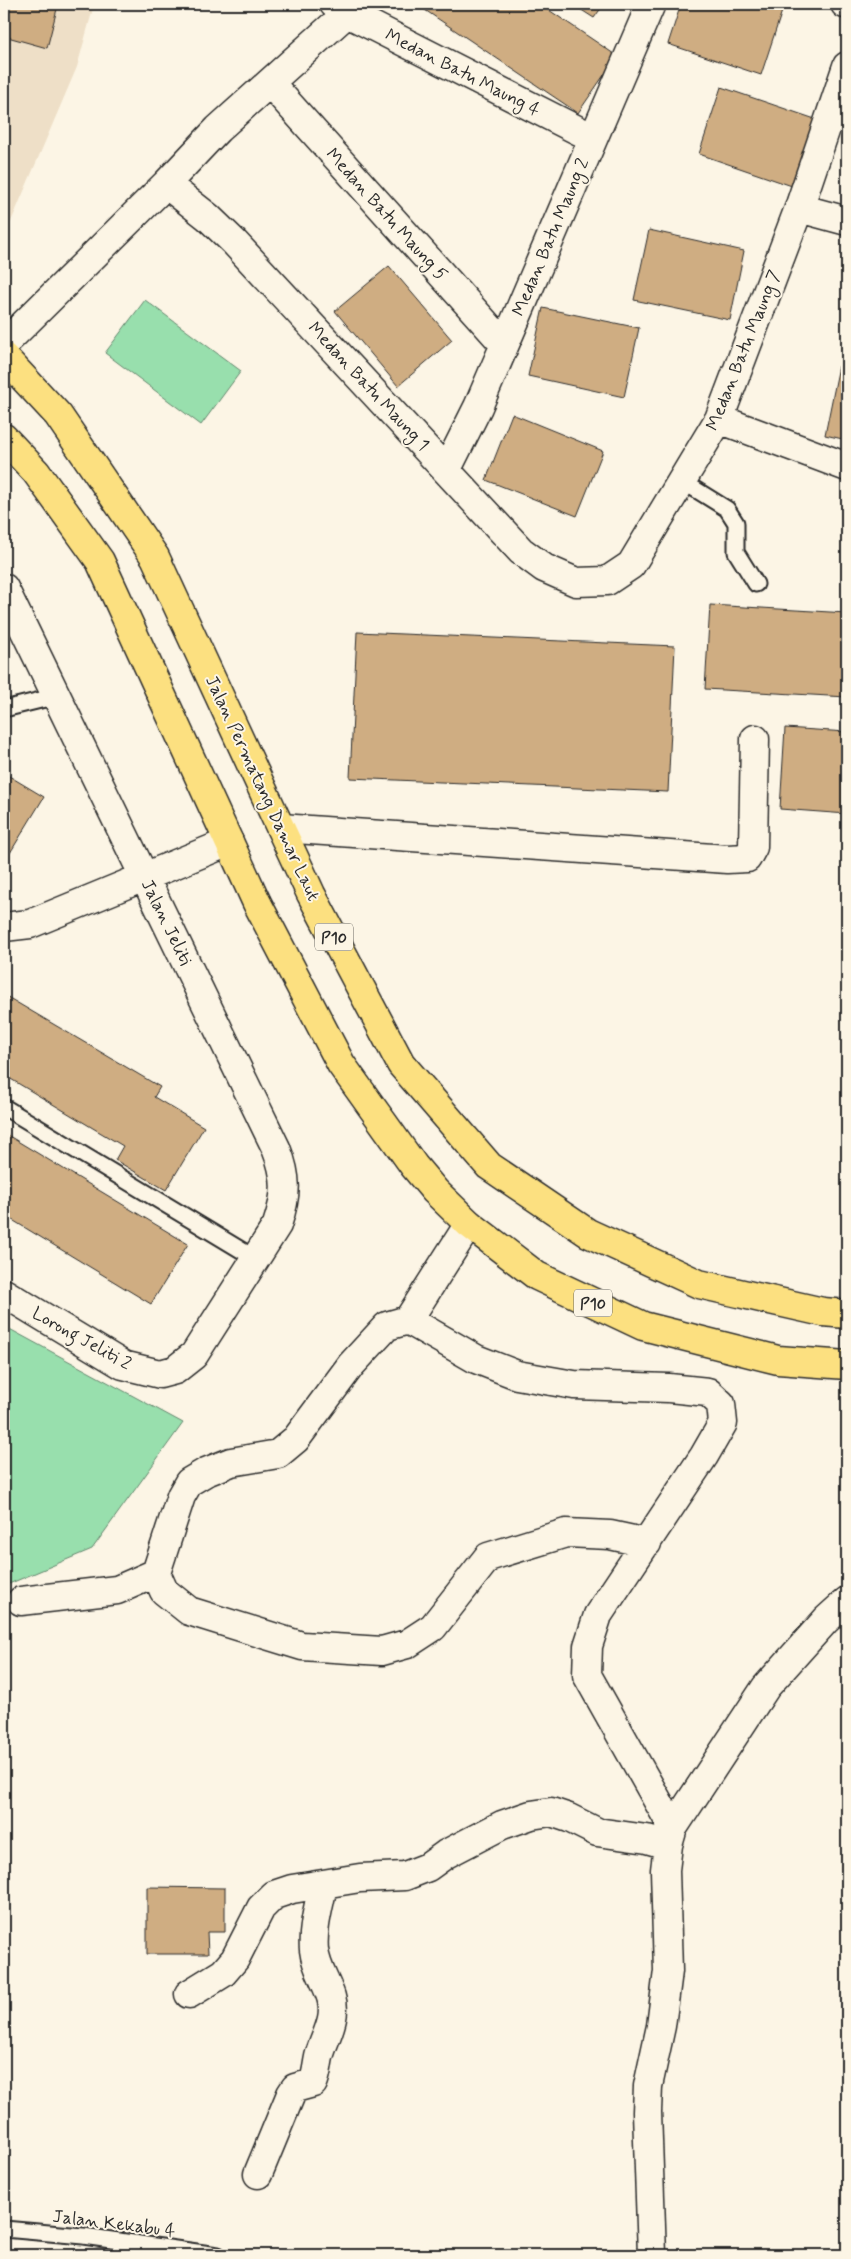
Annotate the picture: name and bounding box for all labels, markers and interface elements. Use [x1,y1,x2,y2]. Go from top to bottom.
street label: Medan Batu Maung 4 [380,23,544,123]
street label: Medan Batu Maung 5 [319,143,453,287]
street label: Medan Batu Maung 2 [507,155,596,320]
street label: Medan Batu Maung 7 [701,266,788,435]
street label: Medan Batu Maung 1 [301,317,435,457]
street label: Jalan Permatang Damar Laut [198,672,325,906]
street label: Jalan Jeliti [135,875,197,970]
road number: P10 [315,924,353,950]
road number: P10 [574,1290,612,1316]
street label: Lorong Jeliti 2 [27,1302,136,1378]
street label: Jalan Kekabu 4 [51,2205,177,2243]

